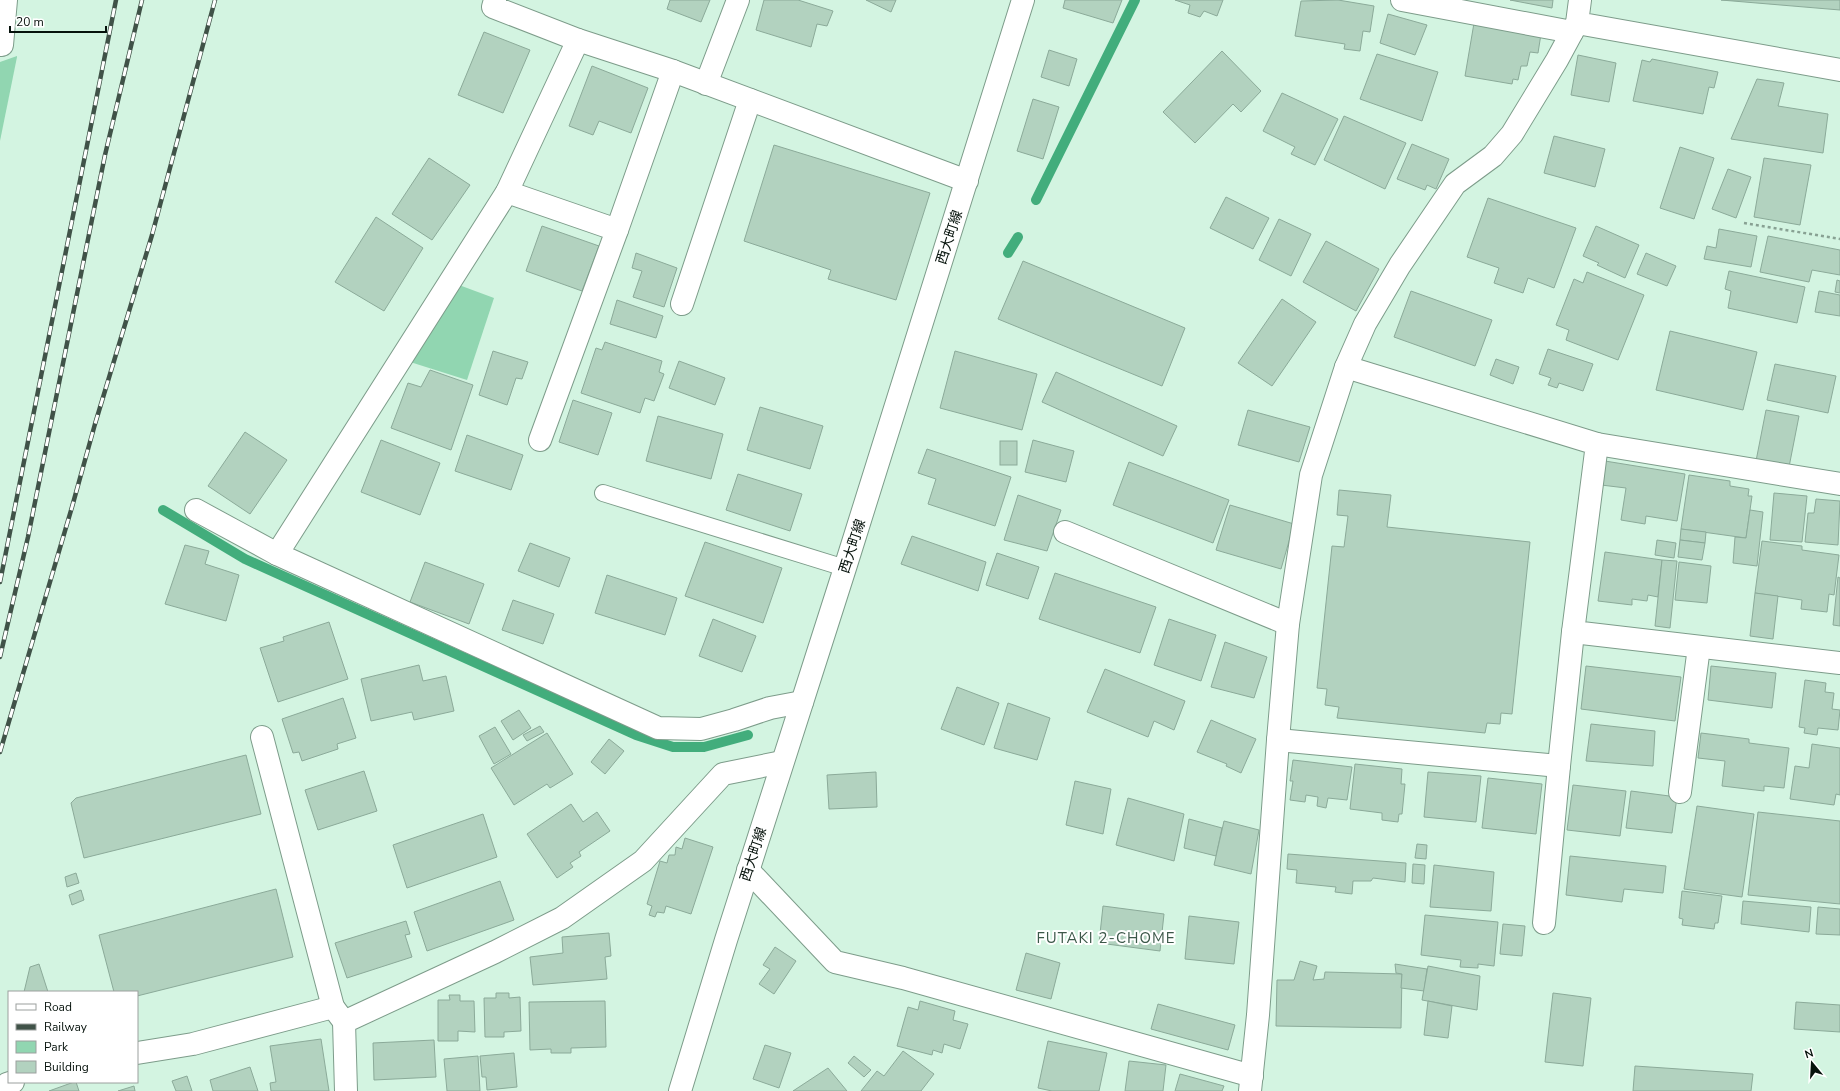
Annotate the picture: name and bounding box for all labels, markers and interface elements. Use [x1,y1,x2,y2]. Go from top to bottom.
scale bar [10,8,106,34]
text: 20 m [16,14,44,30]
street label: 西大町線 [932,208,967,267]
street label: 西大町線 [835,517,870,576]
street label: 西大町線 [736,825,771,884]
district label: FUTAKI 2-CHOME [1037,928,1175,948]
legend [8,991,138,1083]
text: Road [44,999,72,1015]
text: Railway [44,1019,88,1035]
text: Park [44,1039,69,1055]
north arrow [1792,1043,1832,1083]
text: N [1803,1046,1815,1062]
text: Building [44,1059,89,1075]

